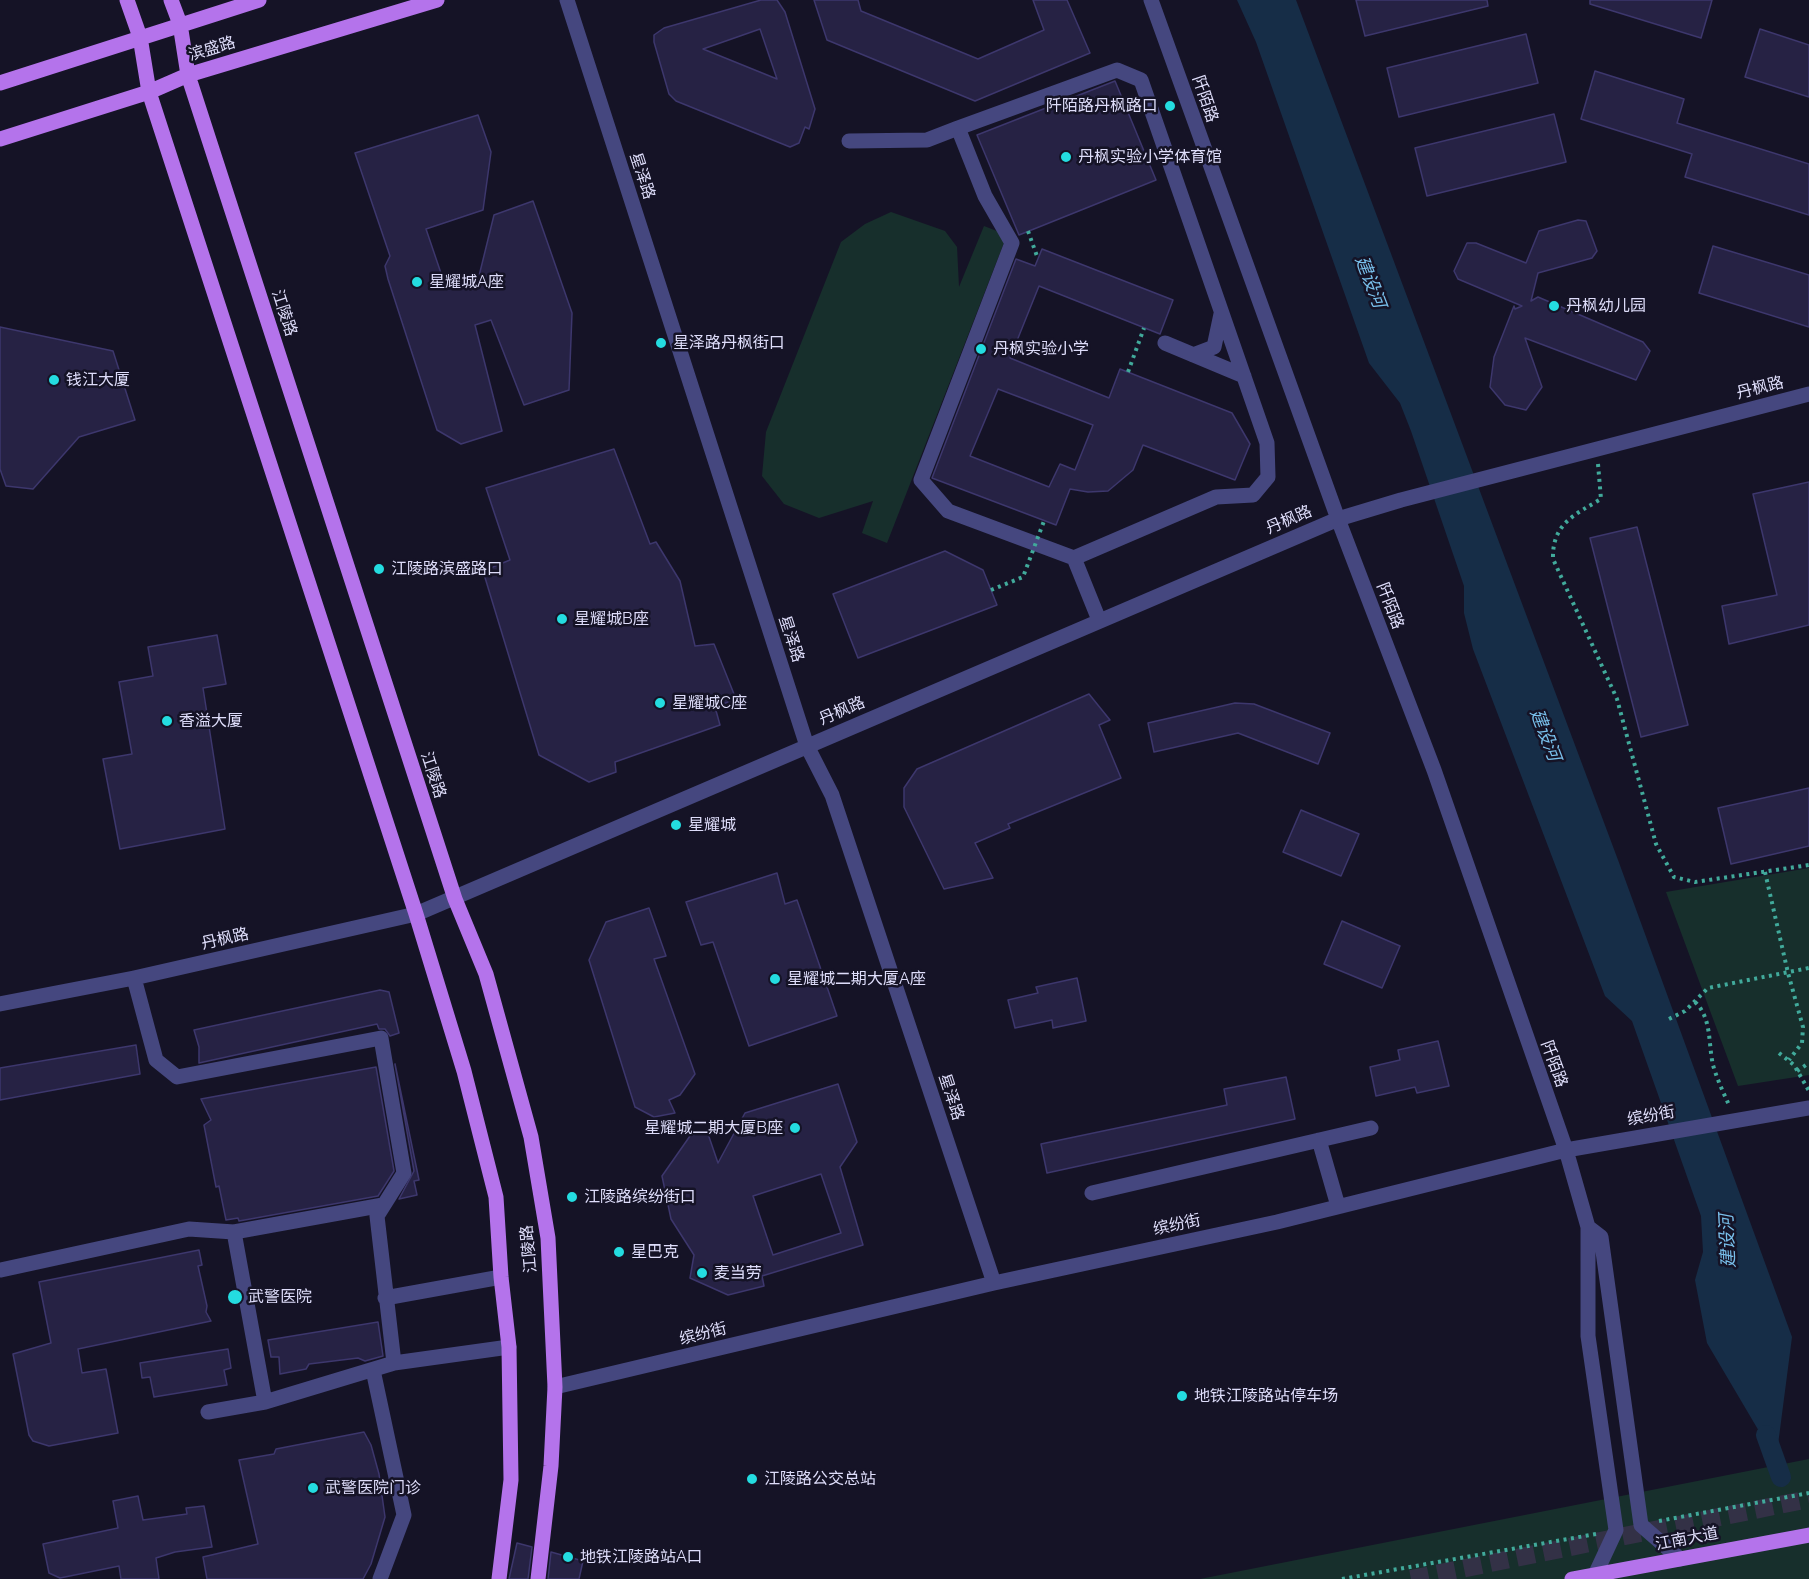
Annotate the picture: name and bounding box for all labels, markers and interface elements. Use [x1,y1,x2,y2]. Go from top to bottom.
street label: 滨盛路 [186,33,238,65]
street label: 阡陌路 [1188,73,1222,125]
place label: 阡陌路丹枫路口 [1046,96,1158,116]
marker: 阡陌路丹枫路口 [1163,99,1177,113]
place label: 丹枫实验小学体育馆 [1078,147,1222,167]
street label: 星泽路 [625,150,659,202]
marker: 丹枫实验小学体育馆 [1059,150,1073,164]
water label: 建设河 [1350,253,1390,311]
place label: 星耀城A座 [429,272,504,292]
marker: 星耀城A座 [410,275,424,289]
street label: 江陵路 [267,287,301,339]
place label: 丹枫幼儿园 [1566,296,1646,316]
marker: 丹枫幼儿园 [1547,299,1561,313]
place label: 星泽路丹枫街口 [673,333,785,353]
marker: 星泽路丹枫街口 [654,336,668,350]
place label: 丹枫实验小学 [993,339,1089,359]
marker: 丹枫实验小学 [974,342,988,356]
place label: 钱江大厦 [66,370,130,390]
marker: 钱江大厦 [47,373,61,387]
street label: 丹枫路 [1734,373,1786,403]
street label: 丹枫路 [1263,502,1315,538]
place label: 江陵路滨盛路口 [391,559,503,579]
marker: 江陵路滨盛路口 [372,562,386,576]
street label: 阡陌路 [1372,580,1408,632]
place label: 星耀城B座 [574,609,649,629]
marker: 星耀城B座 [555,612,569,626]
street label: 星泽路 [774,613,808,665]
place label: 星耀城C座 [672,693,747,713]
street label: 丹枫路 [816,693,868,729]
marker: 星耀城C座 [653,696,667,710]
water label: 建设河 [1525,706,1565,764]
place label: 香溢大厦 [179,711,243,731]
marker: 香溢大厦 [160,714,174,728]
street label: 江陵路 [416,749,450,801]
place label: 星耀城 [688,815,736,835]
marker: 星耀城 [669,818,683,832]
street label: 丹枫路 [199,924,251,954]
place label: 星耀城二期大厦A座 [787,969,926,989]
marker: 星耀城二期大厦A座 [768,972,782,986]
street label: 阡陌路 [1537,1038,1571,1090]
street label: 星泽路 [934,1071,968,1123]
street label: 缤纷街 [1626,1102,1676,1130]
place label: 星耀城二期大厦B座 [644,1118,783,1138]
marker: 星耀城二期大厦B座 [788,1121,802,1135]
place label: 江陵路缤纷街口 [584,1187,696,1207]
marker: 江陵路缤纷街口 [565,1190,579,1204]
street label: 缤纷街 [1152,1211,1202,1239]
water label: 建设河 [1716,1213,1740,1269]
street label: 江陵路 [517,1224,541,1274]
place label: 星巴克 [631,1242,679,1262]
marker: 星巴克 [612,1245,626,1259]
place label: 麦当劳 [714,1263,762,1283]
marker: 麦当劳 [695,1266,709,1280]
place label: 武警医院 [248,1287,312,1307]
marker: 武警医院 [226,1288,244,1306]
street label: 缤纷街 [677,1319,729,1349]
place label: 地铁江陵路站停车场 [1194,1386,1338,1406]
marker: 地铁江陵路站停车场 [1175,1389,1189,1403]
place label: 江陵路公交总站 [764,1469,876,1489]
marker: 江陵路公交总站 [745,1472,759,1486]
place label: 武警医院门诊 [325,1478,421,1498]
marker: 武警医院门诊 [306,1481,320,1495]
street label: 江南大道 [1654,1523,1720,1555]
place label: 地铁江陵路站A口 [580,1547,703,1567]
marker: 地铁江陵路站A口 [561,1550,575,1564]

